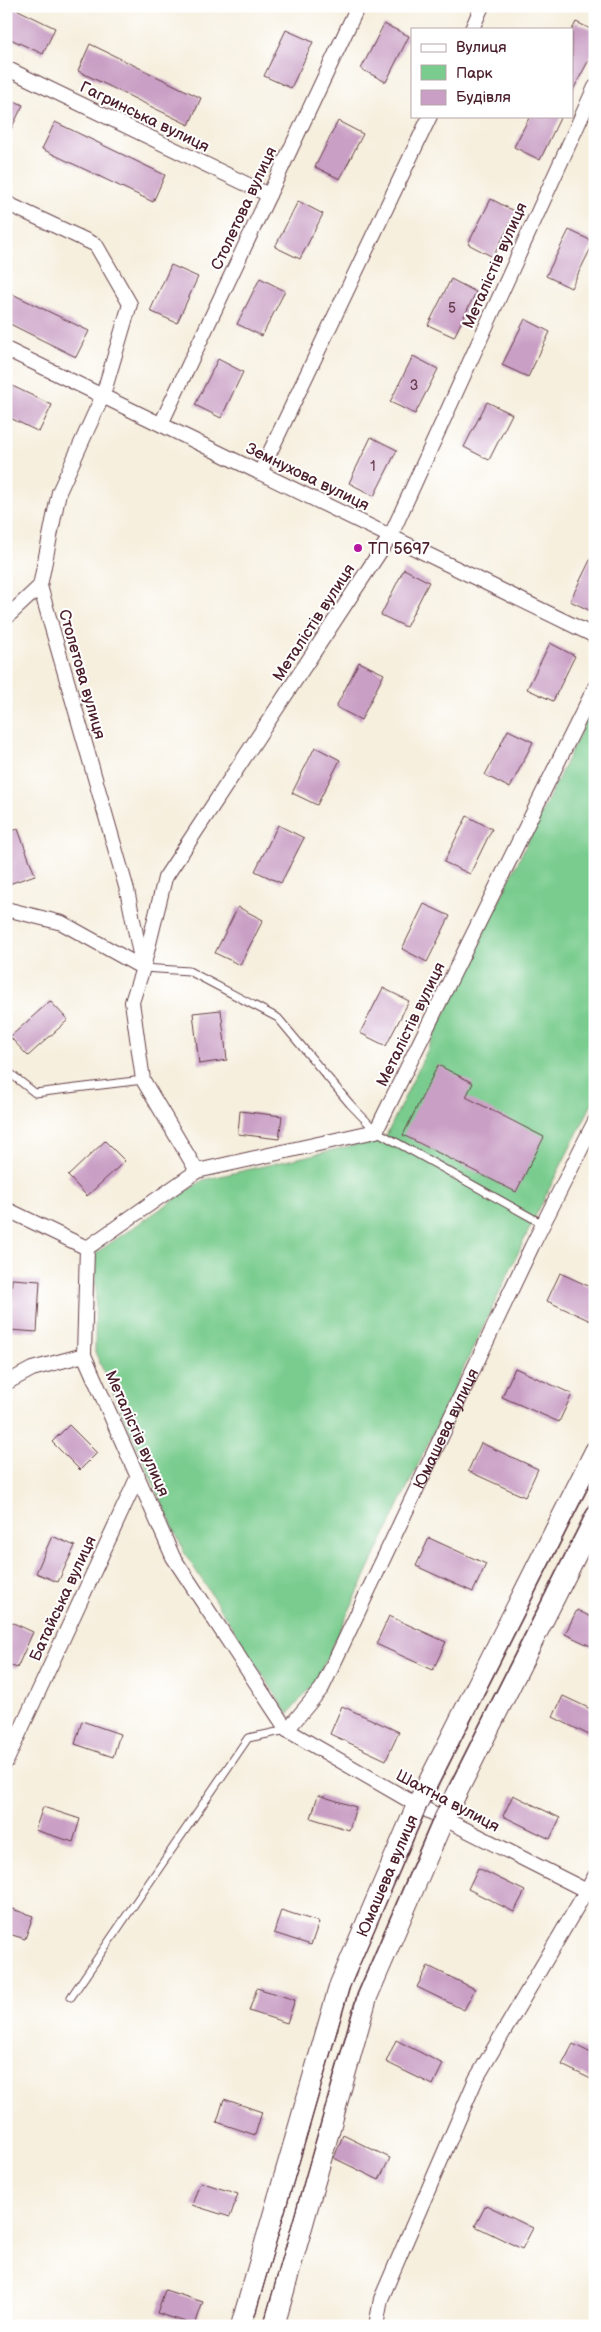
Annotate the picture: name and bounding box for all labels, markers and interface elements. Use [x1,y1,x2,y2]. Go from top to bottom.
legend [411,28,574,118]
text: Вулиця [456,38,507,57]
text: Парк [456,64,493,83]
street label: Гагринська вулиця [77,78,212,157]
text: Будівля [456,88,511,107]
street label: Столетова вулиця [207,144,281,273]
street label: Металістів вулиця [459,200,532,332]
house number: 5 [448,300,456,317]
house number: 3 [410,377,418,394]
street label: Земнухова вулиця [243,439,372,516]
house number: 1 [370,458,376,475]
place label: ТП 5697 [368,540,430,559]
marker: ТП 5697 [352,542,364,554]
street label: Металістів вулиця [269,561,359,685]
street label: Столетова вулиця [54,607,109,741]
street label: Металістів вулиця [373,959,450,1090]
street label: Юмашева вулиця [410,1366,483,1492]
street label: Металістів вулиця [100,1368,173,1500]
street label: Батайська вулиця [26,1533,101,1664]
street label: Шахтна вулиця [392,1766,502,1837]
street label: Юмашева вулиця [353,1812,423,1940]

